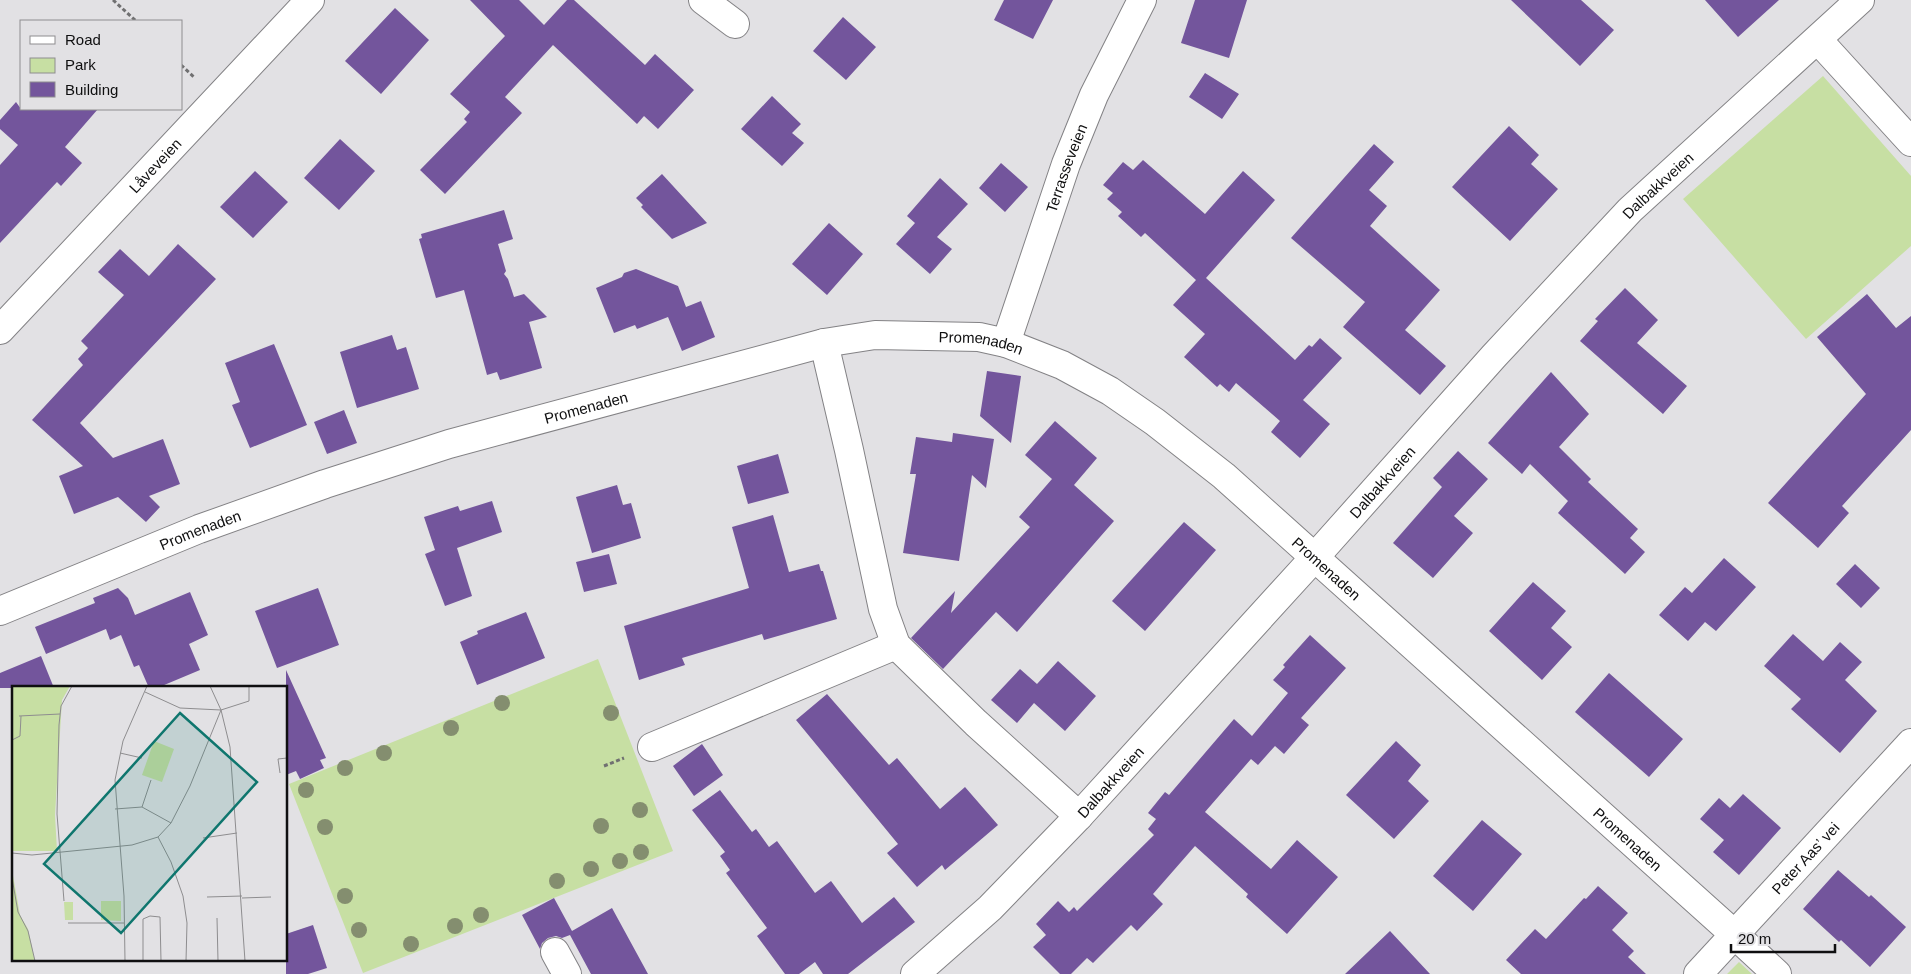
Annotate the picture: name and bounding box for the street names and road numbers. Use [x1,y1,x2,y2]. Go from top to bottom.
street label: Terrasseveien [1042,121,1090,215]
street label: Låveveien [125,135,184,196]
street label: Dalbakkveien [1618,148,1696,222]
street label: Promenaden [939,328,1026,357]
street label: Promenaden [542,388,629,427]
street label: Dalbakkveien [1346,442,1418,521]
street label: Promenaden [157,506,243,553]
street label: Promenaden [1289,533,1364,603]
street label: Dalbakkveien [1073,743,1147,821]
street label: Promenaden [1590,804,1666,874]
street label: Peter Aas’ vei [1768,819,1842,897]

